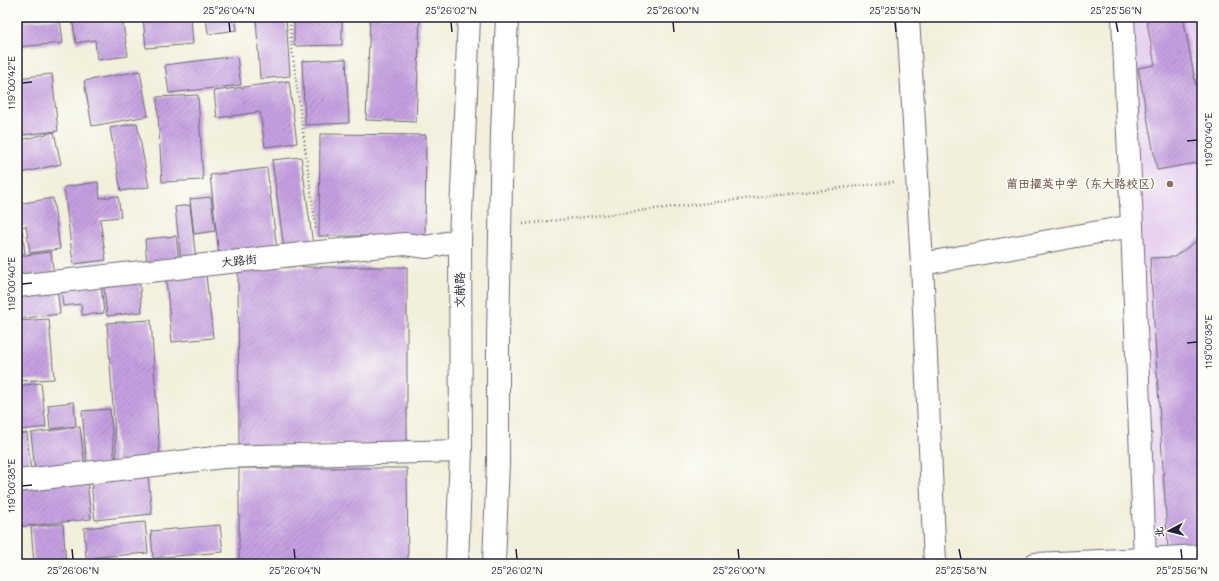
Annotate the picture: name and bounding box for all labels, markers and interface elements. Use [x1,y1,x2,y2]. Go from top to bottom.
text: 25°26'04"N [203,3,255,17]
text: 25°26'02"N [425,3,477,17]
text: 25°26'00"N [647,3,699,17]
text: 25°25'58"N [869,3,921,17]
text: 25°25'56"N [1090,3,1142,17]
text: 119°00'42"E [4,56,18,110]
text: 119°00'40"E [1201,112,1215,167]
place label: 莆田擢英中学（东大路校区） [1006,175,1162,191]
marker: 莆田擢英中学（东大路校区） [1165,179,1175,189]
street label: 大路街 [220,250,258,270]
text: 119°00'40"E [4,256,18,311]
street label: 文献路 [451,272,467,308]
text: 119°00'38"E [1201,315,1215,369]
text: 119°00'38"E [4,459,18,513]
north arrow [1149,511,1189,551]
text: 北 [1150,526,1167,539]
text: 25°26'06"N [47,563,99,577]
text: 25°26'04"N [269,563,321,577]
text: 25°26'02"N [491,563,543,577]
text: 25°26'00"N [713,563,765,577]
text: 25°25'58"N [935,563,987,577]
text: 25°25'56"N [1156,563,1208,577]

